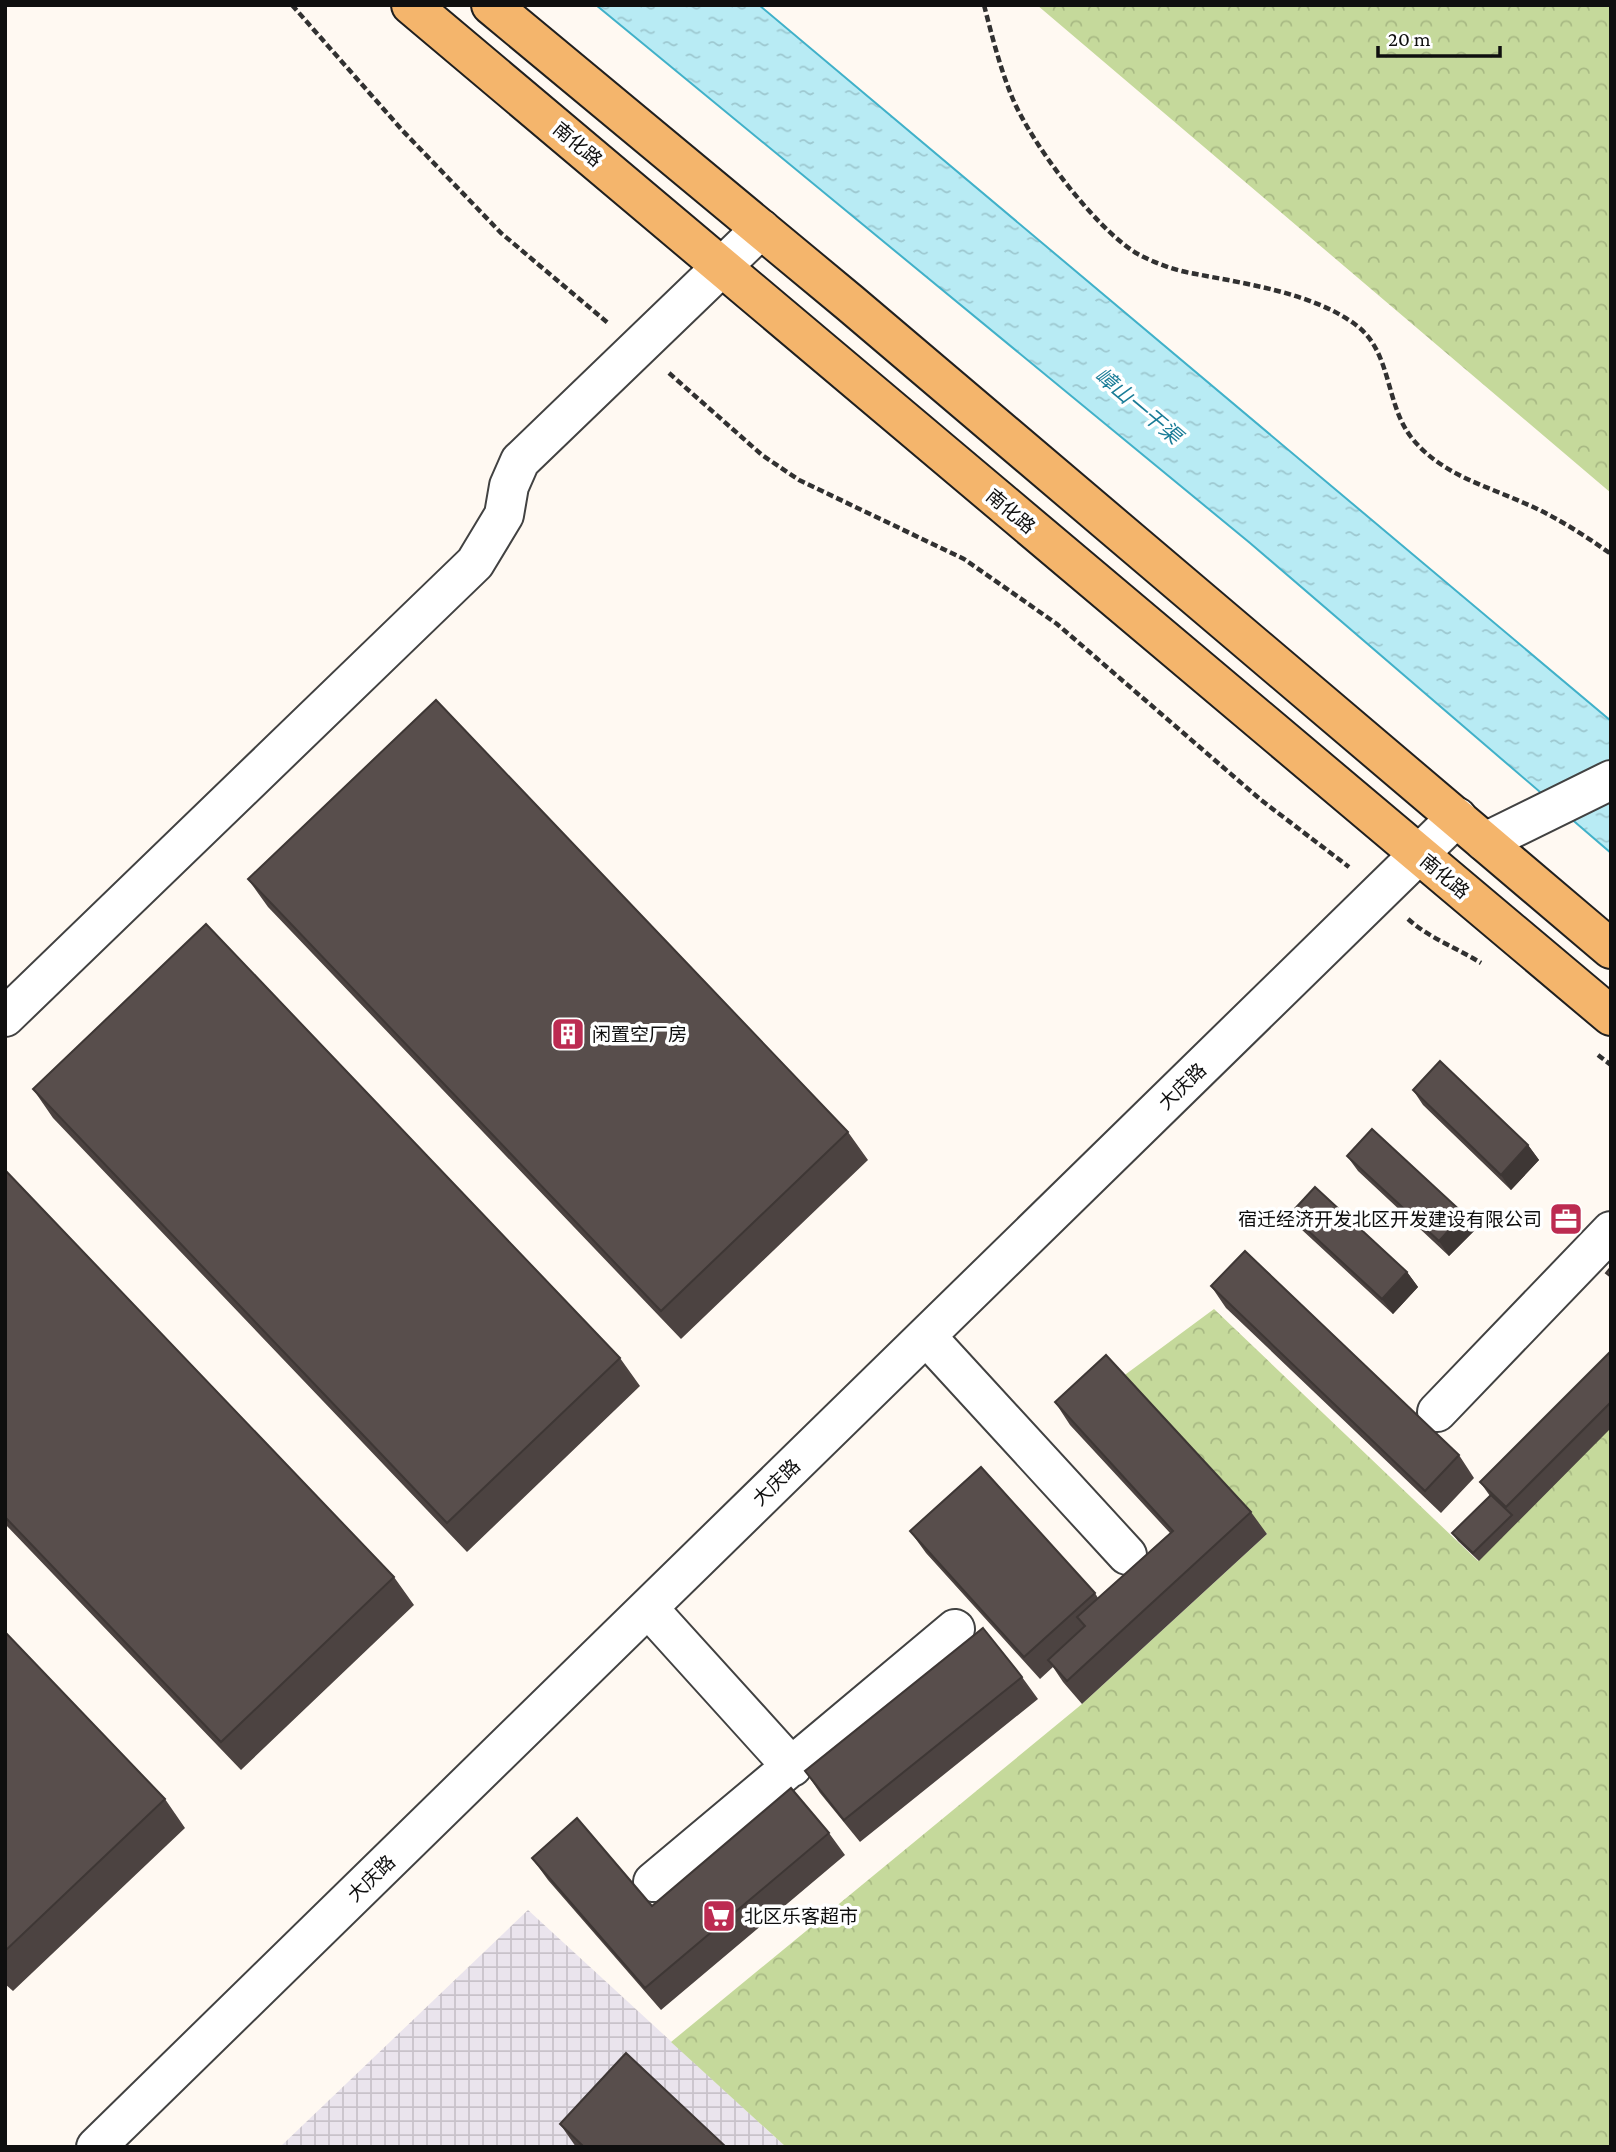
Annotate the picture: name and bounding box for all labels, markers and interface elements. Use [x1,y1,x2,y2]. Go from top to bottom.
scale bar [1378,14,1500,58]
text: 20 m [1388,27,1431,51]
street label: 南化路 [549,118,606,171]
water label: 嶂山一干渠 [1090,363,1188,451]
street label: 南化路 [982,485,1039,538]
street label: 南化路 [1416,850,1473,903]
building icon: 闲置空厂房 [549,1015,587,1053]
place label: 闲置空厂房 [592,1024,687,1045]
street label: 大庆路 [1155,1059,1210,1114]
office icon: 宿迁经济开发北区开发建设有限公司 [1547,1200,1585,1238]
place label: 宿迁经济开发北区开发建设有限公司 [1238,1209,1542,1230]
street label: 大庆路 [749,1455,804,1510]
street label: 大庆路 [344,1851,399,1906]
supermarket icon: 北区乐客超市 [700,1897,738,1935]
place label: 北区乐客超市 [744,1906,858,1927]

